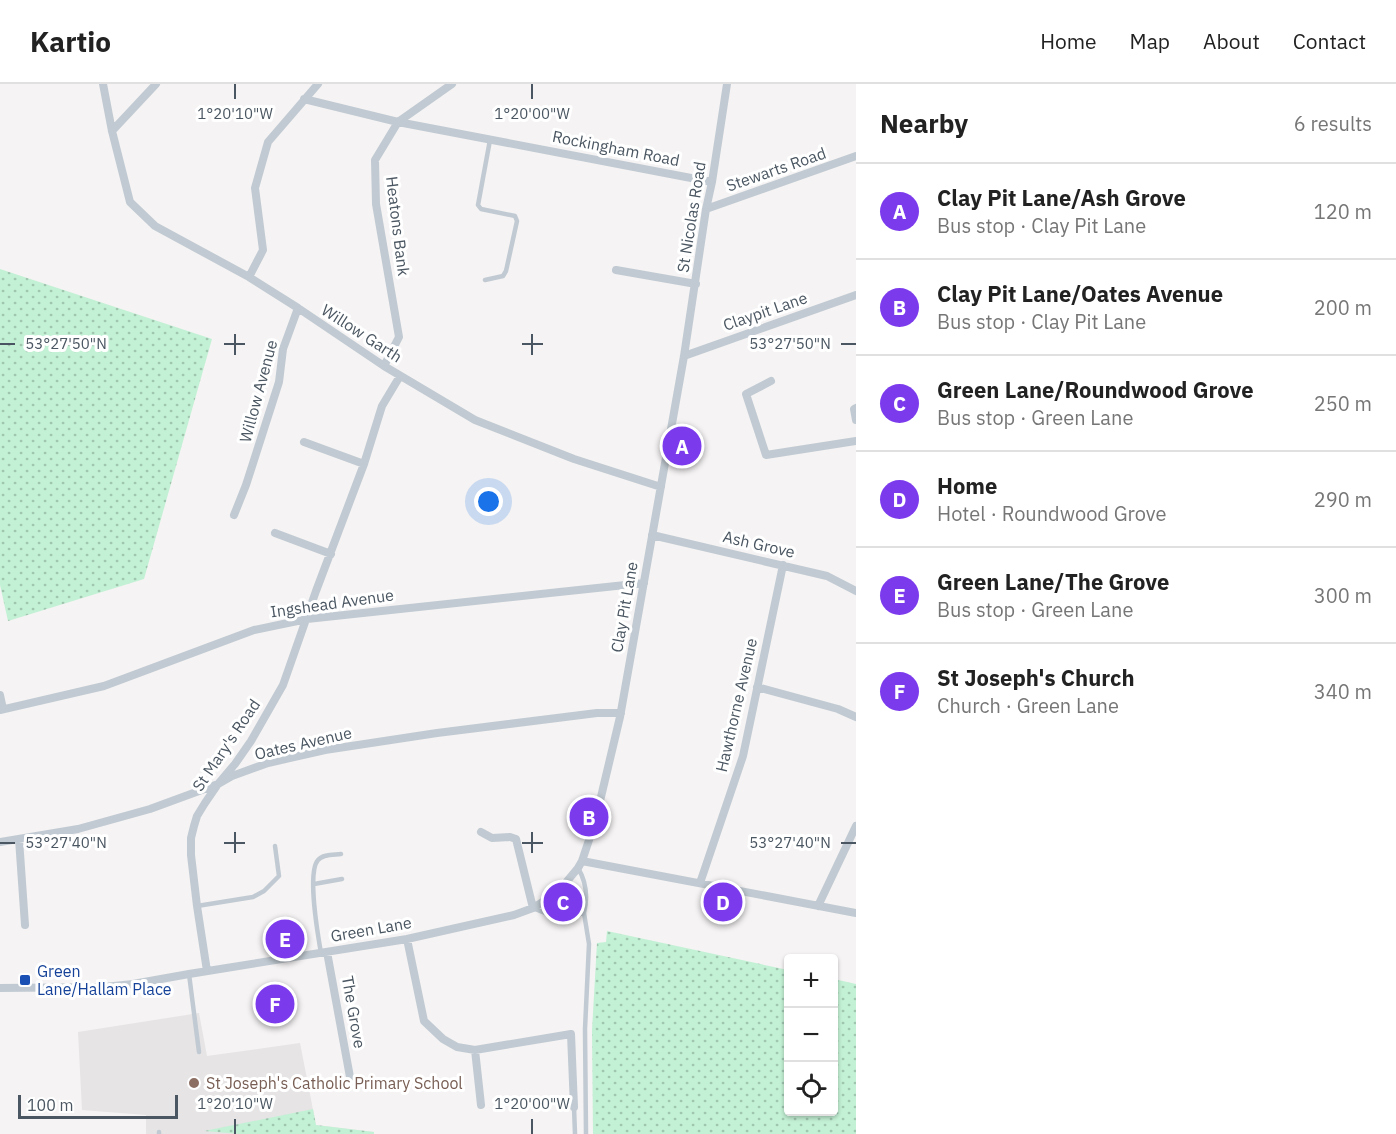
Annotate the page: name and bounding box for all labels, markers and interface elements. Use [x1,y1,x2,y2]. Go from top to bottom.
text: Kartio [30,23,111,60]
text: Home [1040,27,1097,55]
text: Map [1130,27,1170,55]
text: About [1203,27,1260,55]
text: Contact [1293,27,1366,55]
text: 1°20'10"W [197,104,273,123]
text: 1°20'00"W [494,104,570,123]
text: Nearby [880,106,968,140]
text: 6 results [1294,110,1372,137]
street label: Rockingham Road [551,126,681,170]
street label: Stewarts Road [724,143,828,195]
street label: St Nicolas Road [672,160,710,274]
street label: Heatons Bank [382,175,414,278]
text: Clay Pit Lane/Ash Grove [937,183,1186,212]
text: A [893,198,906,225]
text: 120 m [1314,198,1372,225]
text: Bus stop · Clay Pit Lane [937,212,1146,239]
text: Clay Pit Lane/Oates Avenue [937,279,1223,308]
street label: Claypit Lane [720,287,810,335]
text: B [893,294,906,321]
text: 200 m [1314,294,1372,321]
street label: Willow Garth [318,300,406,366]
text: Bus stop · Clay Pit Lane [937,308,1146,335]
text: 53°27'50"N [25,334,107,353]
text: 53°27'50"N [749,334,831,353]
street label: Willow Avenue [235,337,281,444]
text: Green Lane/Roundwood Grove [937,375,1254,404]
text: C [893,390,906,417]
text: 250 m [1314,390,1372,417]
text: Bus stop · Green Lane [937,404,1133,431]
pin: A [662,424,702,469]
text: Home [937,471,997,500]
text: D [893,486,906,513]
text: 290 m [1314,486,1372,513]
your location [474,487,503,516]
text: Hotel · Roundwood Grove [937,500,1167,527]
street label: Ash Grove [721,526,797,562]
street label: Clay Pit Lane [606,560,642,654]
text: Green Lane/The Grove [937,567,1169,596]
text: E [893,582,906,609]
text: 300 m [1314,582,1372,609]
street label: Ingshead Avenue [269,584,395,622]
text: Bus stop · Green Lane [937,596,1133,623]
street label: Hawthorne Avenue [711,636,761,774]
text: St Joseph's Church [937,663,1135,692]
text: F [894,678,905,705]
text: 340 m [1314,678,1372,705]
text: Church · Green Lane [937,692,1119,719]
street label: St Mary's Road [188,695,264,795]
street label: Oates Avenue [252,722,354,764]
pin: B [570,794,608,840]
text: 53°27'40"N [25,833,107,852]
text: 53°27'40"N [749,833,831,852]
pin: C [544,880,582,924]
pin: D [704,880,742,924]
street label: Green Lane [329,912,413,946]
pin: E [266,916,304,962]
map controls [784,954,838,1116]
button: + [784,954,838,1008]
place label: Green Lane/Hallam Place [37,961,172,999]
marker: Green Lane/Hallam Place [18,973,32,987]
street label: The Grove [338,974,370,1050]
pin: F [256,982,294,1026]
button: − [784,1008,838,1062]
button: locate [784,1062,838,1116]
place label: St Joseph's Catholic Primary School [206,1073,463,1093]
marker: St Joseph's Catholic Primary School [187,1076,201,1090]
scale bar [18,1092,178,1120]
text: 1°20'10"W [197,1094,273,1113]
text: 1°20'00"W [494,1094,570,1113]
text: 100 m [27,1095,74,1115]

